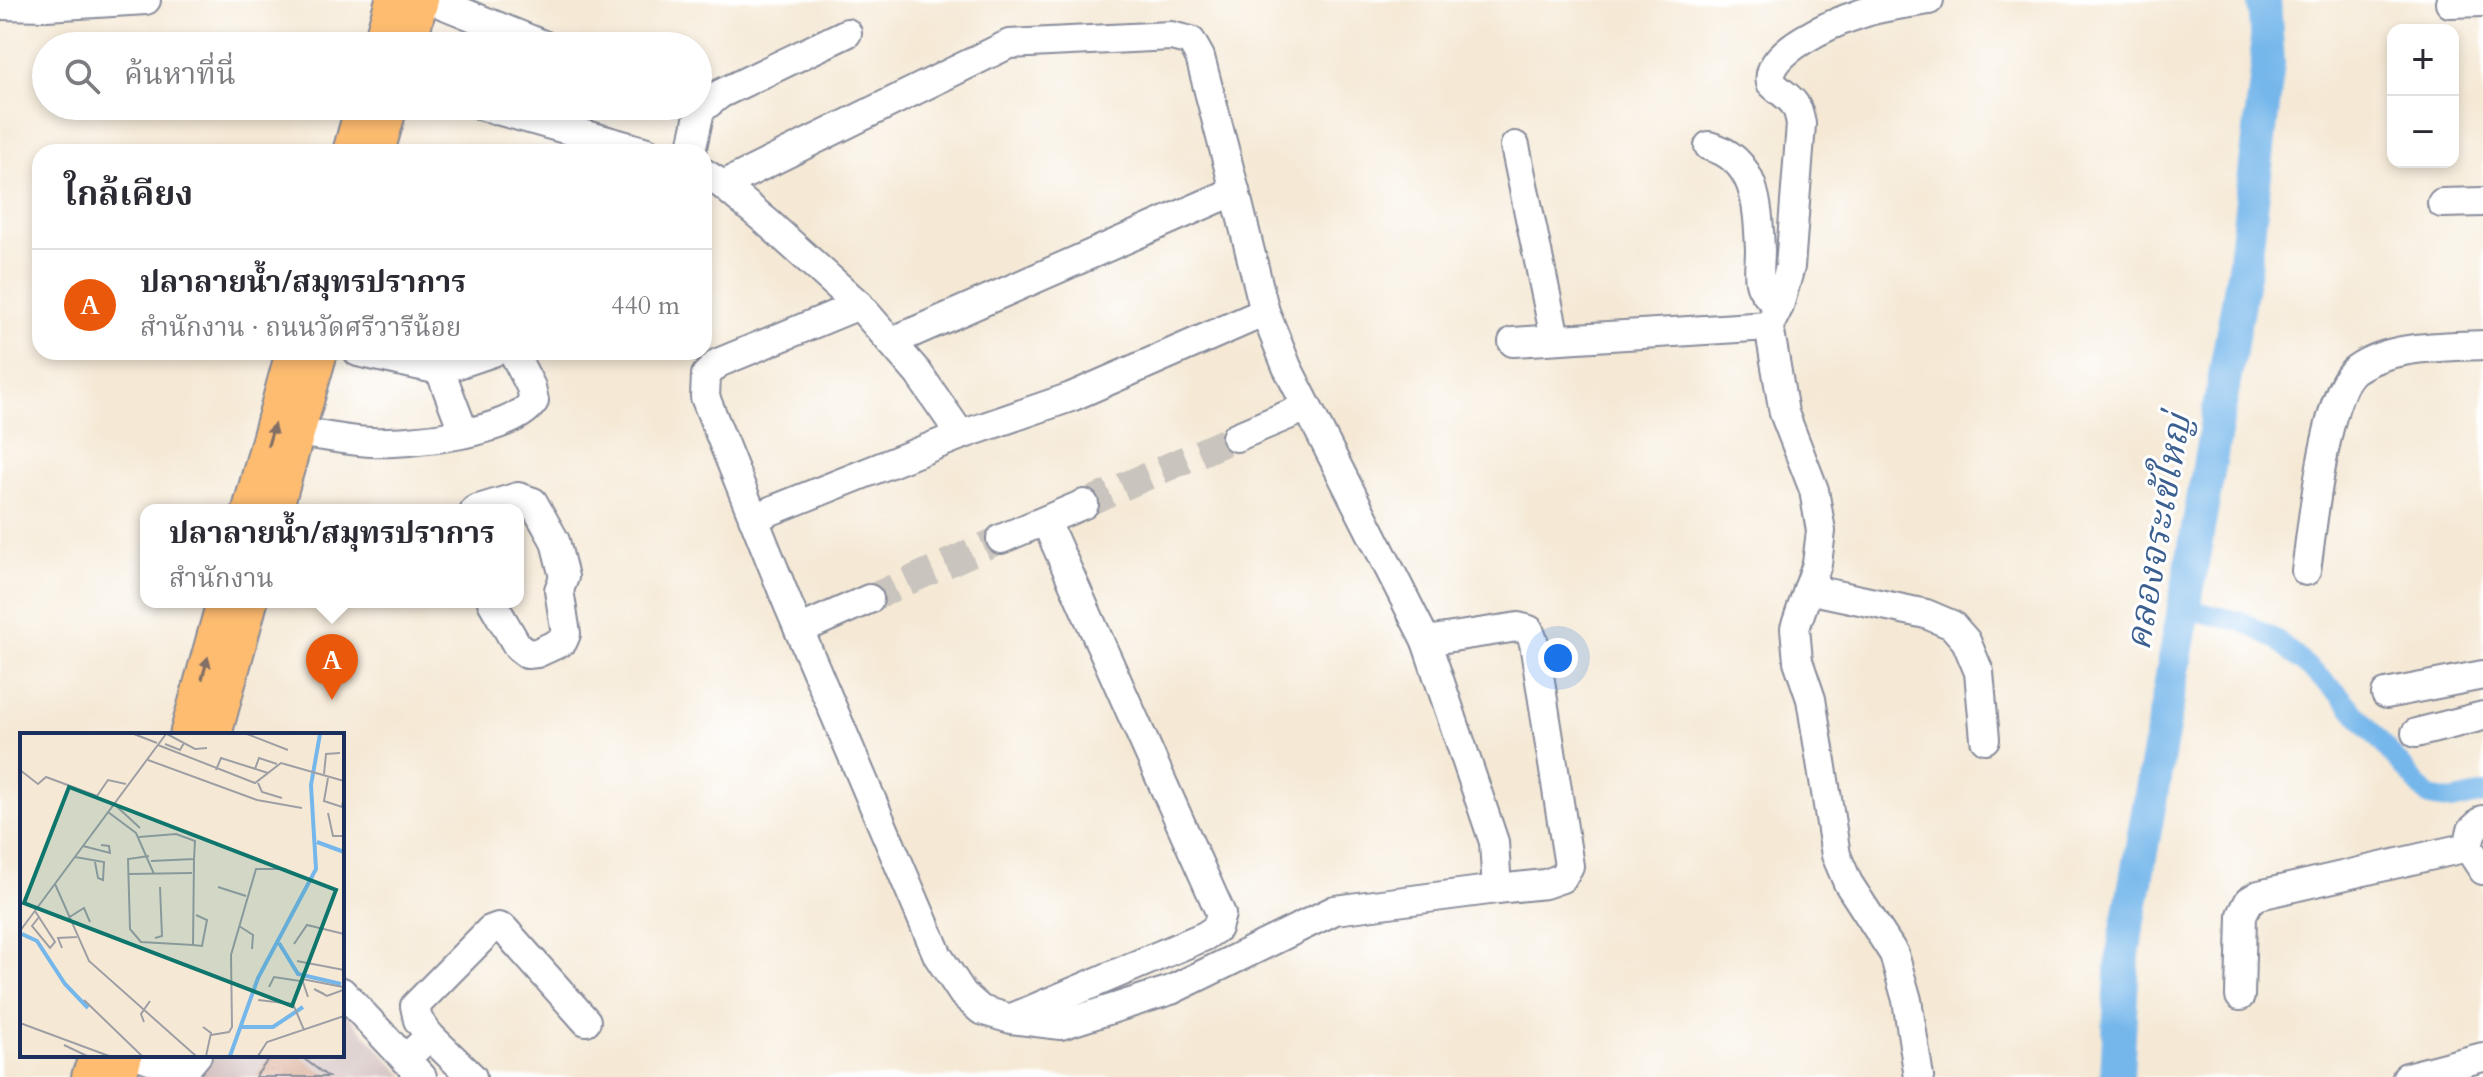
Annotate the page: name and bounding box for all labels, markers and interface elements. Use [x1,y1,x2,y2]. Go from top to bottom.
map controls [2387,24,2459,168]
button: + [2387,24,2459,96]
search box [32,32,712,120]
icon: search [60,54,104,98]
text: ค้นหาที่นี่ [124,54,236,95]
button: − [2387,96,2459,168]
text: ใกล้เคียง [64,171,193,217]
text: ปลาลายน้ำ/สมุทรปราการ [140,262,466,303]
text: A [80,288,100,323]
text: 440 m [611,288,680,323]
text: สำนักงาน · ถนนวัดศรีวารีน้อย [140,310,461,345]
water label: คลองจระเข้ใหญ่ [2113,405,2204,654]
one-way arrow [265,422,278,446]
popup [140,504,524,608]
text: ปลาลายน้ำ/สมุทรปราการ [169,513,495,554]
text: สำนักงาน [169,561,274,596]
pin: A [306,634,358,700]
your location [1538,638,1578,678]
one-way arrow [199,656,212,680]
inset map [20,733,344,1057]

